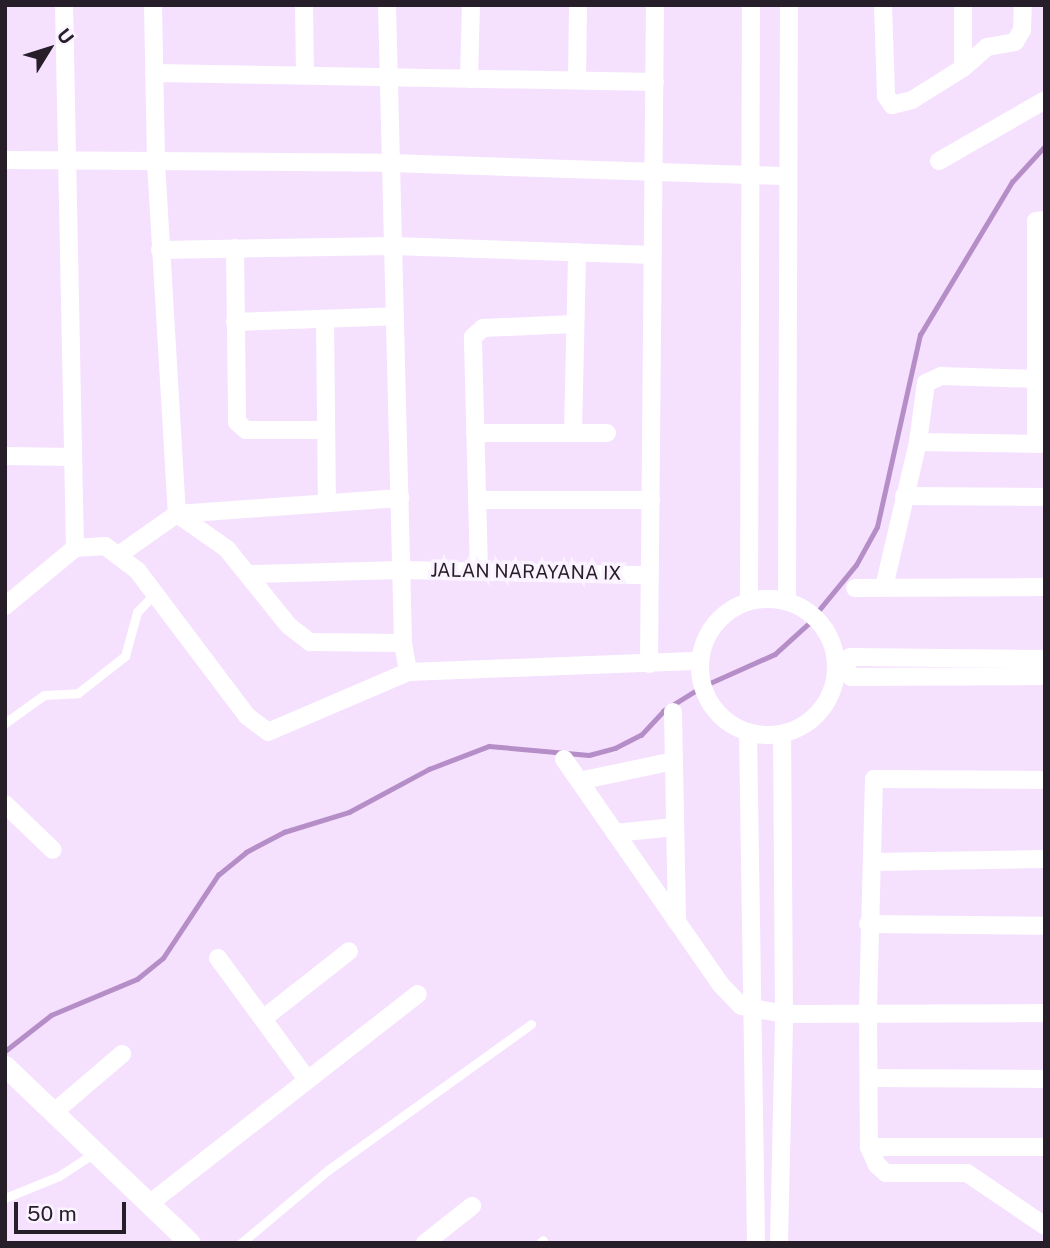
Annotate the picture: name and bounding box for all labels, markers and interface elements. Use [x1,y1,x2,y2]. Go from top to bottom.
north arrow [14,14,84,84]
text: U [53,24,78,48]
street label: JALAN NARAYANA IX [430,559,622,585]
scale bar [18,1188,130,1232]
text: 50 m [27,1201,77,1226]

